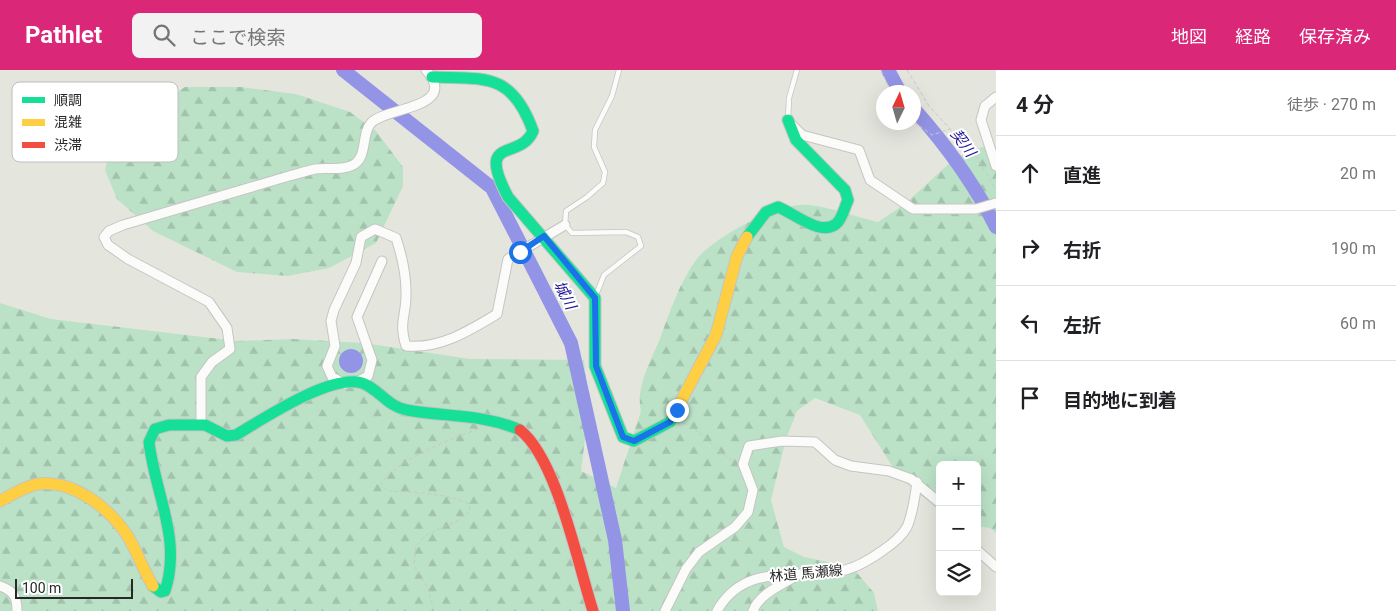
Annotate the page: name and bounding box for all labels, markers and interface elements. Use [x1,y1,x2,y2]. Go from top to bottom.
search box [132,13,482,58]
text: Pathlet [25,21,102,49]
icon: search [150,21,178,49]
text: ここで検索 [190,26,285,49]
text: 地図 [1171,26,1207,47]
text: 経路 [1235,26,1271,47]
text: 保存済み [1299,26,1371,47]
legend [12,82,178,162]
north arrow [876,85,921,130]
text: 順調 [54,92,82,108]
text: 4 分 [1016,93,1054,117]
text: 徒歩 · 270 m [1287,95,1376,114]
text: 混雑 [54,114,82,130]
water label: 契川 [947,126,980,162]
text: 渋滞 [54,137,82,153]
icon: ahead [1016,159,1044,187]
text: 直進 [1063,164,1101,187]
text: 20 m [1340,164,1376,183]
icon: right [1016,234,1044,262]
text: 右折 [1063,239,1101,262]
text: 190 m [1331,239,1376,258]
route start [509,241,532,264]
water label: 城川 [550,278,581,314]
icon: left [1016,309,1044,337]
text: 左折 [1063,314,1101,337]
text: 60 m [1340,314,1376,333]
icon: arrive [1016,384,1044,412]
text: 目的地に到着 [1063,389,1177,412]
route end [666,399,689,422]
map controls [936,461,981,596]
button: + [936,461,981,506]
button: − [936,506,981,551]
button: layers [936,551,981,596]
street label: 林道 馬瀬線 [769,562,843,584]
scale bar [15,576,132,599]
text: 100 m [22,580,61,596]

